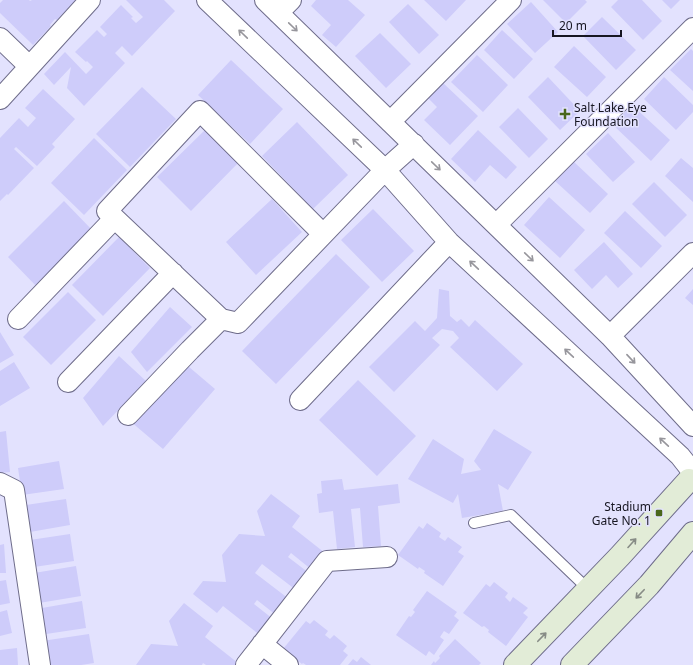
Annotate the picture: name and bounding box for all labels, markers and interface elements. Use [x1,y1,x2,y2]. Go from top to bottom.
scale bar [553,12,621,38]
text: 20 m [559,17,587,34]
one-way arrow [288,22,298,32]
one-way arrow [238,29,248,39]
place label: Salt Lake Eye Foundation [574,99,647,130]
marker: Salt Lake Eye Foundation [559,108,571,120]
one-way arrow [352,138,362,148]
one-way arrow [431,162,441,171]
one-way arrow [524,252,534,262]
one-way arrow [469,261,479,270]
one-way arrow [564,349,574,358]
one-way arrow [626,354,636,364]
one-way arrow [659,437,669,447]
place label: Stadium Gate No. 1 [592,498,651,529]
marker: Stadium Gate No. 1 [654,508,664,518]
one-way arrow [627,538,636,548]
one-way arrow [635,589,645,599]
one-way arrow [537,632,547,642]

